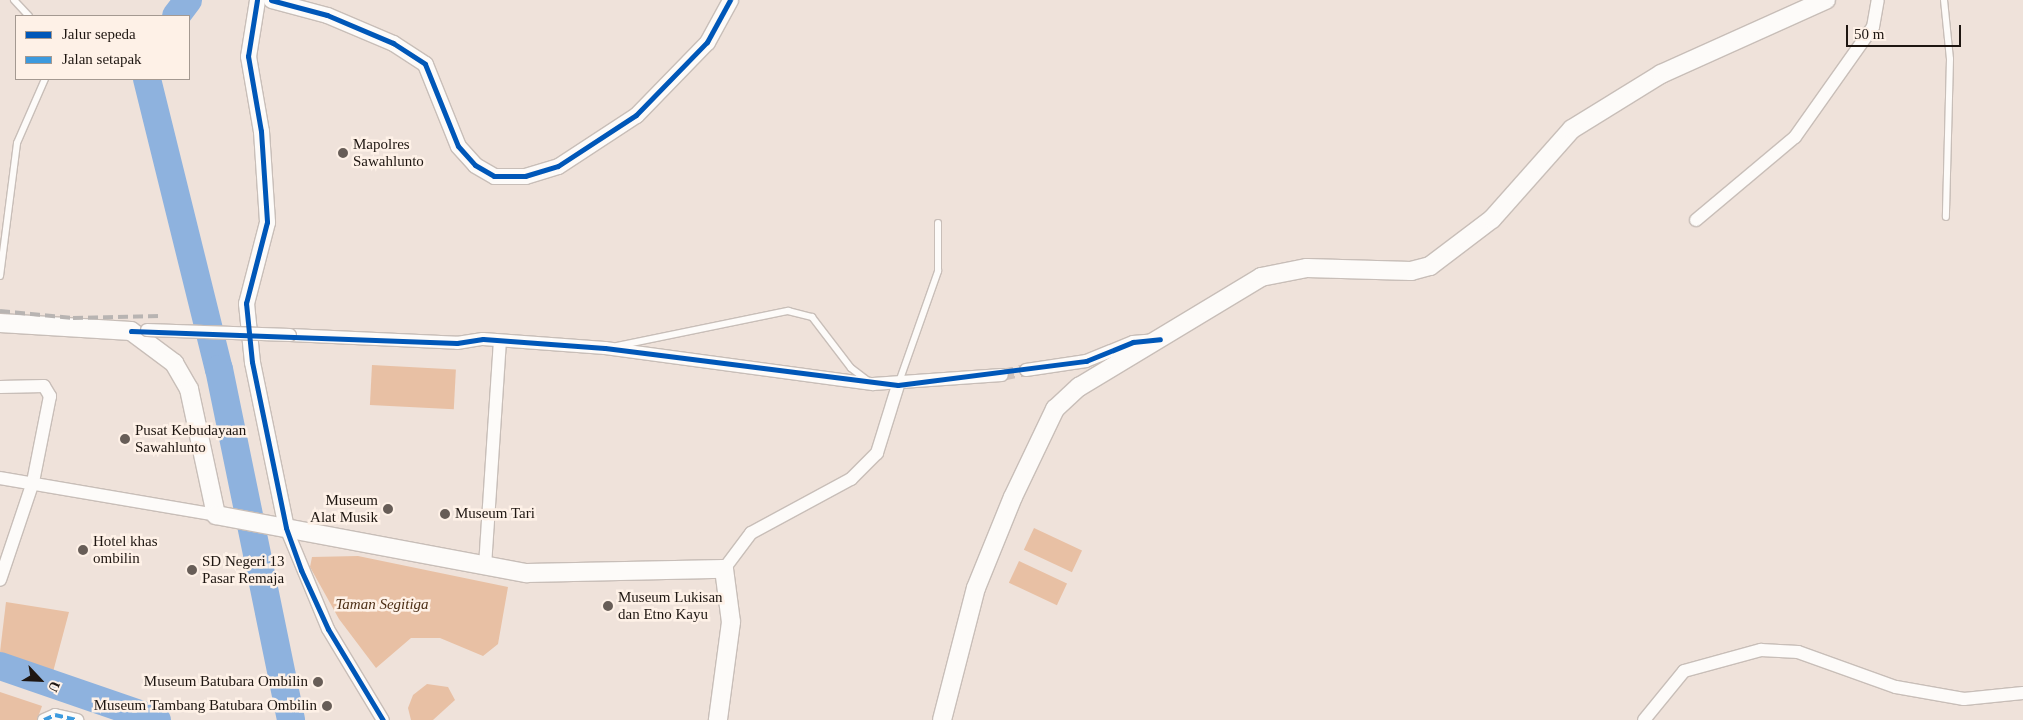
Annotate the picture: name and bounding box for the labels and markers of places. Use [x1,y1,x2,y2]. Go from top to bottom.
place label: Mapolres Sawahlunto [353,135,424,170]
marker: Mapolres Sawahlunto [337,147,349,159]
place label: Pusat Kebudayaan Sawahlunto [135,421,246,456]
marker: Pusat Kebudayaan Sawahlunto [119,433,131,445]
place label: Museum Alat Musik [310,491,378,526]
marker: Museum Alat Musik [382,503,394,515]
place label: Museum Tari [455,505,535,523]
marker: Museum Tari [439,508,451,520]
place label: Hotel khas ombilin [93,532,158,567]
marker: Hotel khas ombilin [77,544,89,556]
place label: SD Negeri 13 Pasar Remaja [202,552,284,587]
marker: SD Negeri 13 Pasar Remaja [186,564,198,576]
place label: Museum Lukisan dan Etno Kayu [618,588,723,623]
marker: Museum Lukisan dan Etno Kayu [602,600,614,612]
place label: Museum Batubara Ombilin [144,673,308,691]
marker: Museum Batubara Ombilin [312,676,324,688]
place label: Museum Tambang Batubara Ombilin [94,697,317,715]
marker: Museum Tambang Batubara Ombilin [321,700,333,712]

